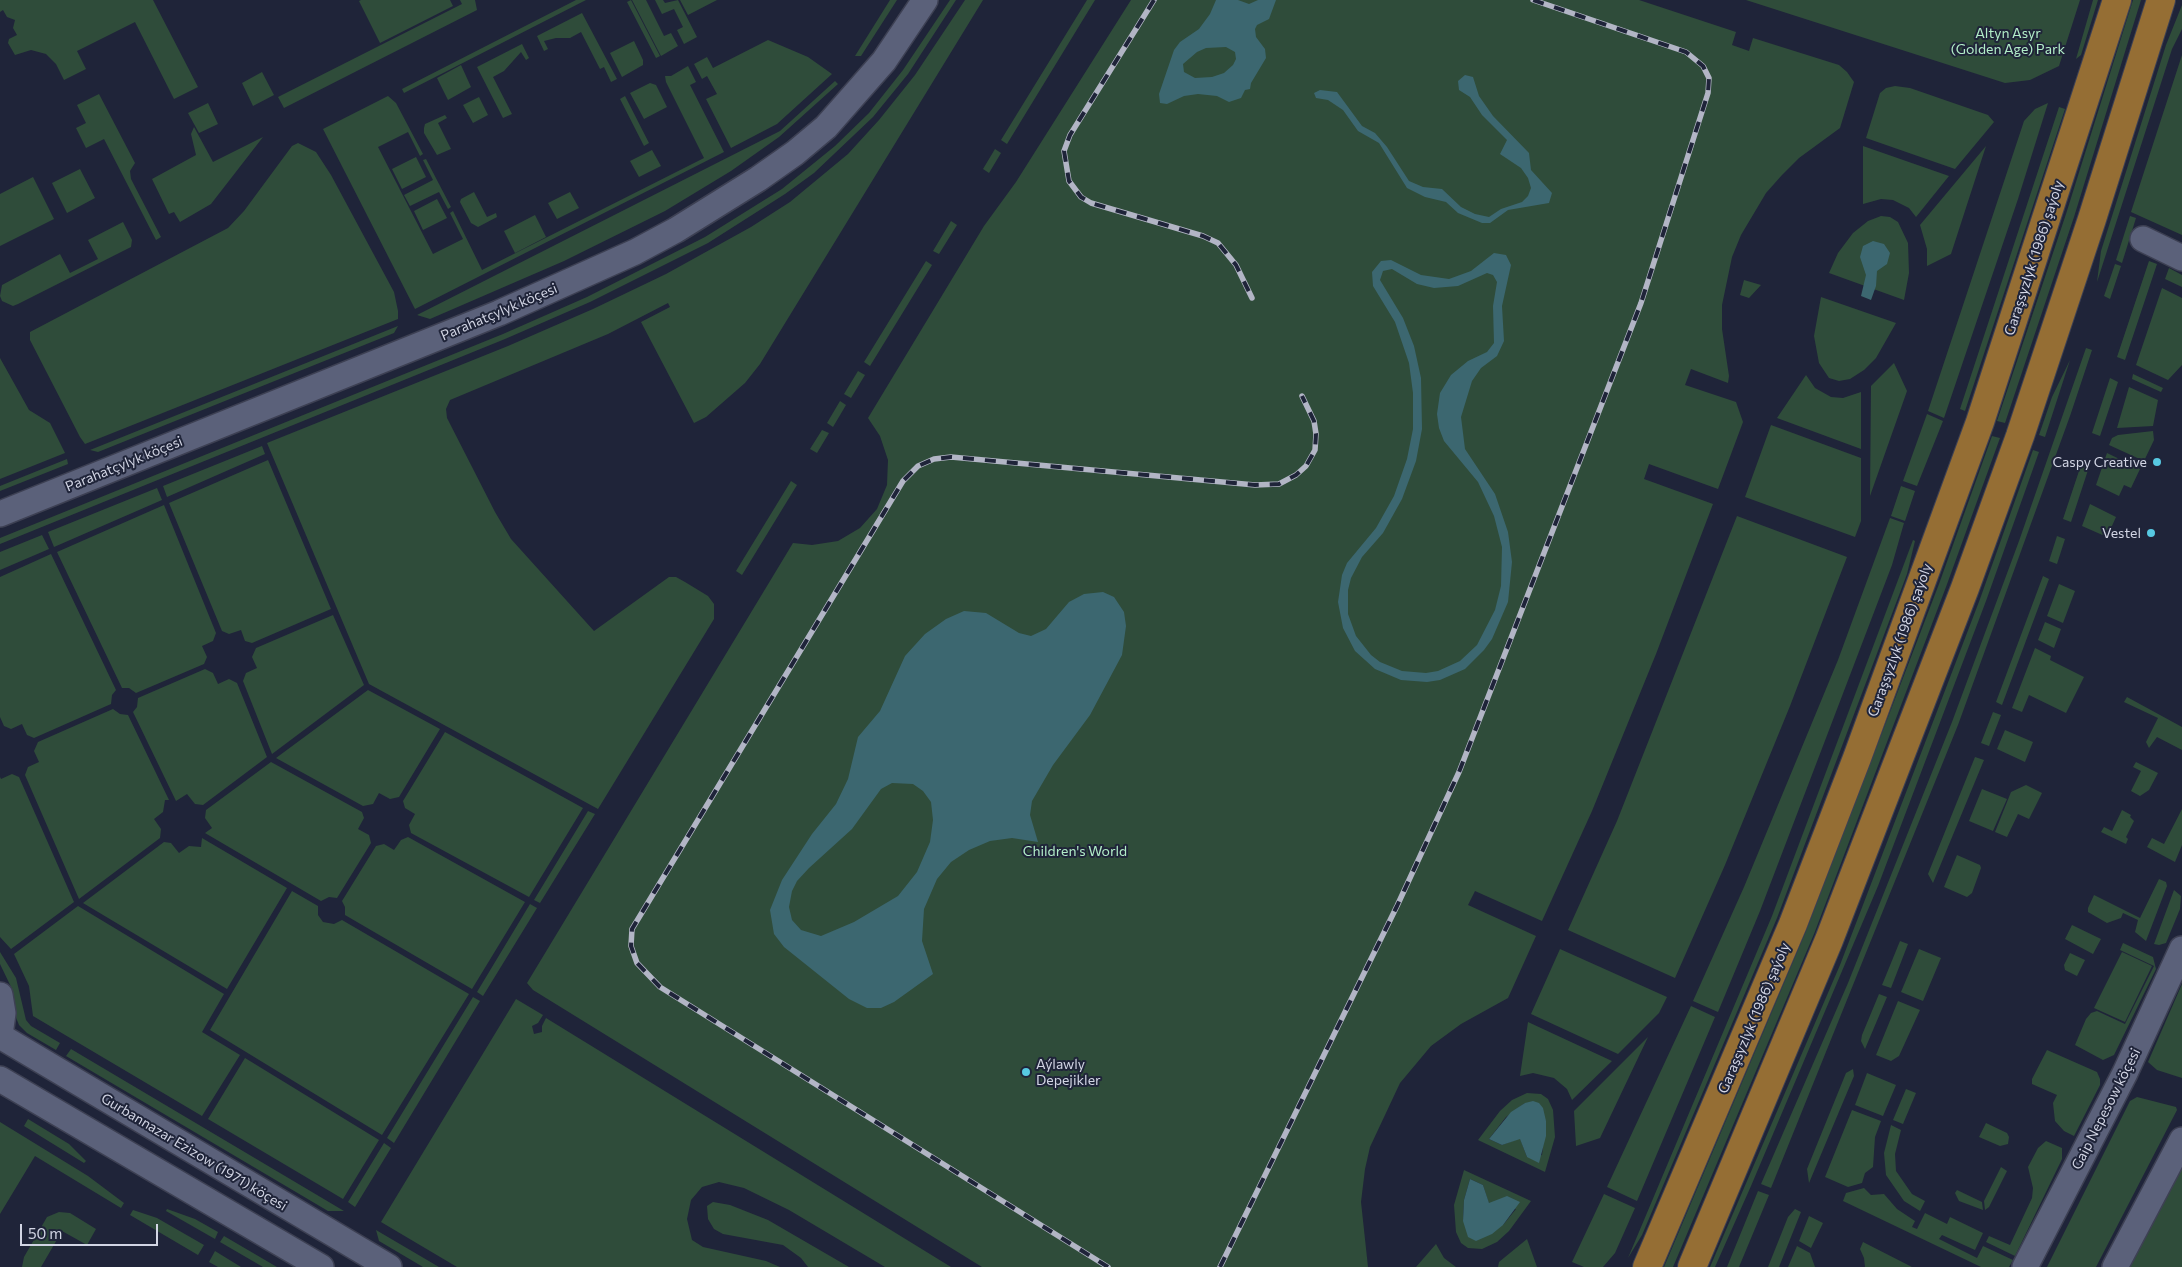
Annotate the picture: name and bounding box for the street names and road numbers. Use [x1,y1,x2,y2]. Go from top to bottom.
street label: Garaşsyzlyk (1986) şaýoly [2001,178,2067,338]
street label: Parahatçylyk köçesi [438,280,560,344]
street label: Parahatçylyk köçesi [63,433,185,495]
street label: Garaşsyzlyk (1986) şaýoly [1864,561,1936,719]
street label: Garaşsyzlyk (1986) şaýoly [1715,940,1793,1096]
street label: Gaip Nepesow köçesi [2068,1045,2144,1173]
street label: Gurbannazar Ezizow (1971) köçesi [98,1090,290,1214]

